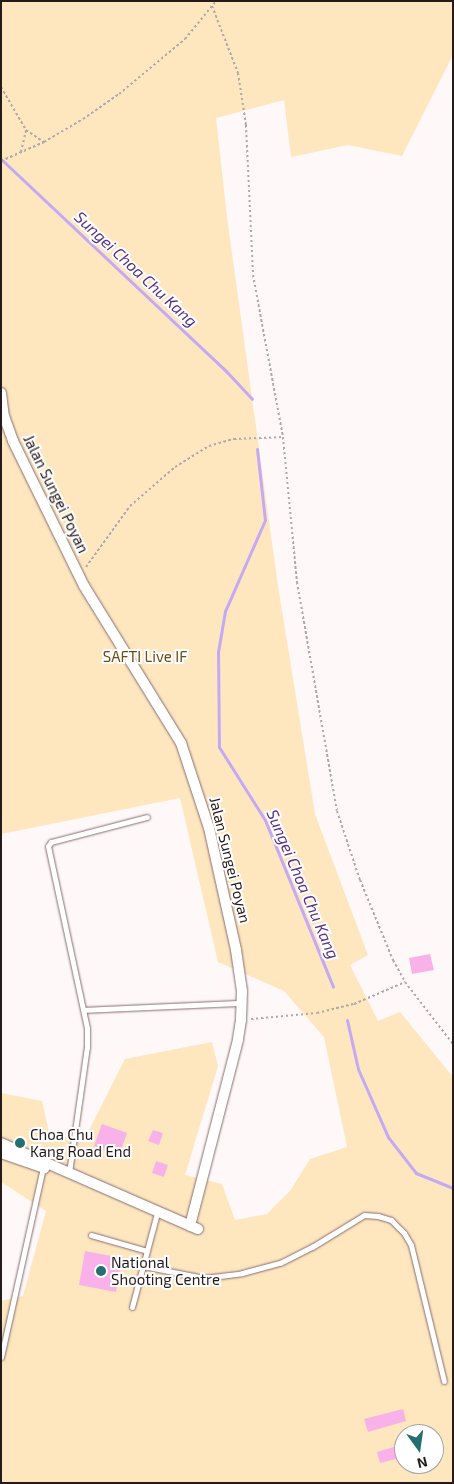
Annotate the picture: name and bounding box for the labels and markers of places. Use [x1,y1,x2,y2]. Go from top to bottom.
place label: Choa Chu Kang Road End [30,1125,131,1160]
marker: Choa Chu Kang Road End [14,1137,26,1149]
place label: National Shooting Centre [111,1253,220,1288]
marker: National Shooting Centre [95,1265,107,1277]

